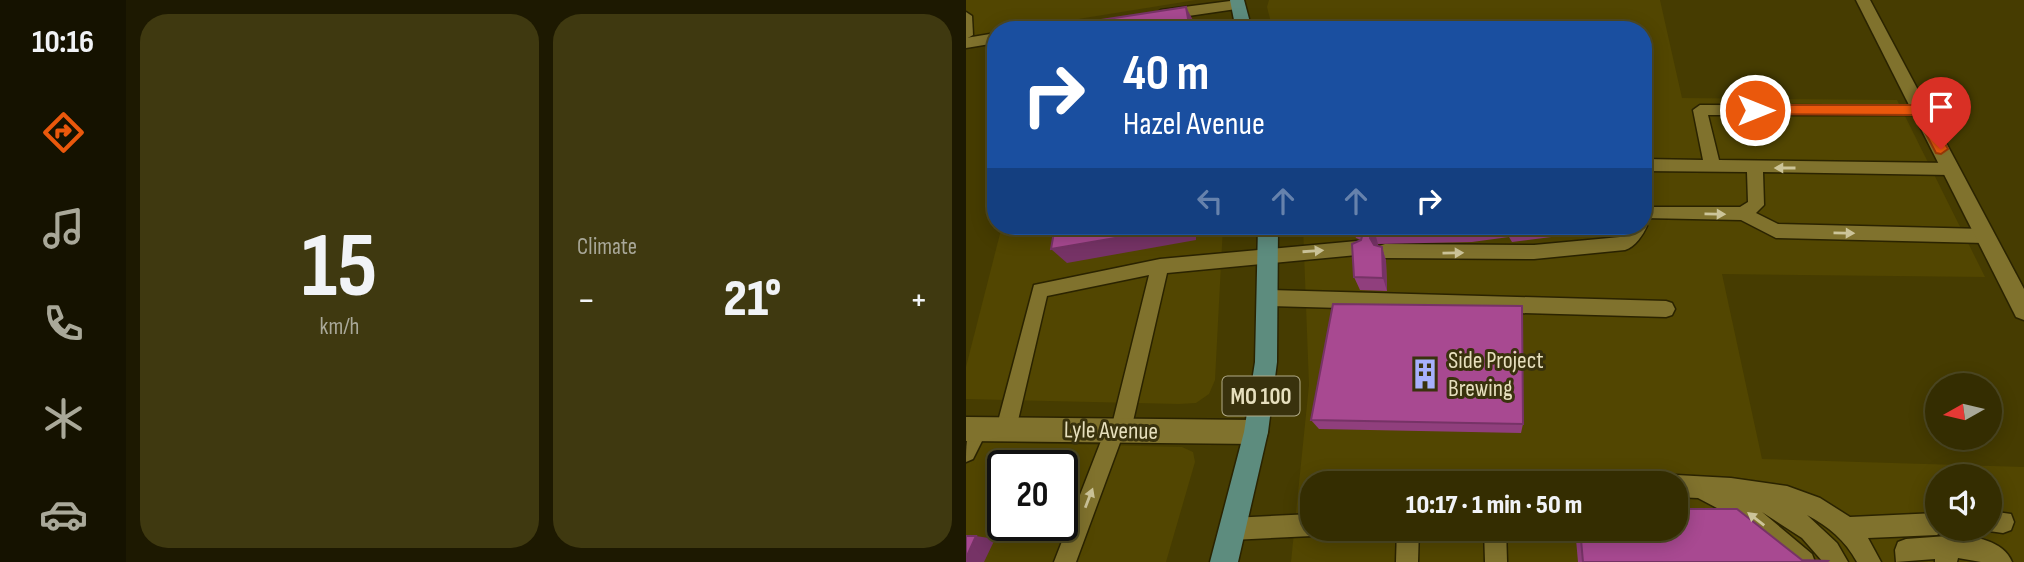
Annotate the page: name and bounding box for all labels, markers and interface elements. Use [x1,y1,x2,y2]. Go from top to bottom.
text: 10:16 [32,23,94,62]
text: 40 m [1123,45,1209,104]
icon: right [1008,49,1099,140]
position arrow [1718,73,1792,147]
pin [1911,77,1971,149]
icon: arrive [1922,88,1960,126]
text: Hazel Avenue [1123,105,1265,144]
icon: directions [39,108,88,157]
one-way arrow [1774,162,1796,174]
icon: left [1191,182,1229,220]
icon: ahead [1264,182,1302,220]
icon: ahead [1337,182,1375,220]
icon: right [1410,182,1448,220]
icon: music [39,204,88,253]
one-way arrow [1704,208,1726,220]
text: 15 [302,213,377,322]
one-way arrow [1833,227,1855,239]
text: Climate [577,233,637,261]
one-way arrow [1302,245,1324,256]
one-way arrow [1443,247,1465,259]
text: 21° [724,268,782,331]
text: − [577,278,596,323]
text: + [909,278,928,323]
icon: phone [39,299,88,348]
text: km/h [320,313,359,341]
place label: Side Project Brewing [1448,346,1544,403]
building icon: Side Project Brewing [1408,357,1442,391]
north arrow [1925,373,2002,450]
map controls [1925,373,2002,541]
road number: MO 100 [1222,376,1300,416]
icon: climate [39,394,88,443]
street label: Lyle Avenue [1064,415,1158,446]
speed limit sign: 20 [987,450,1078,541]
button: sound [1925,464,2002,541]
one-way arrow [1084,488,1095,509]
icon: car [39,490,88,539]
text: 10:17 · 1 min · 50 m [1406,490,1582,521]
one-way arrow [1747,513,1765,527]

